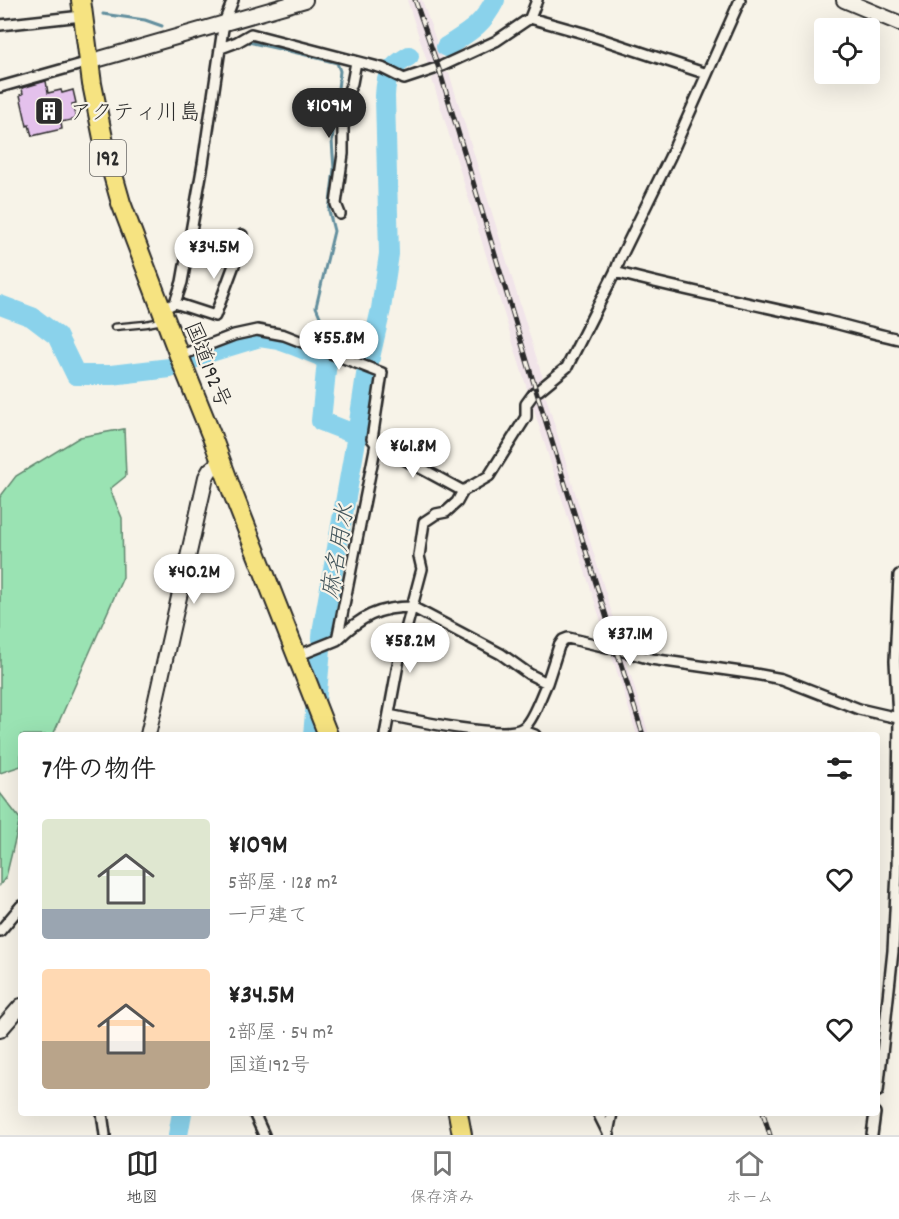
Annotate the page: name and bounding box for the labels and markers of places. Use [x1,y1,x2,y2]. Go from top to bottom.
pin: ¥109M [287,88,371,139]
building icon: アクティ川島 [33,95,65,127]
place label: アクティ川島 [70,99,201,130]
pin: ¥34.5M [165,229,263,280]
pin: ¥55.8M [290,320,388,371]
pin: ¥61.8M [364,428,462,479]
pin: ¥40.2M [145,554,243,605]
pin: ¥37.1M [581,616,679,667]
pin: ¥58.2M [361,623,459,674]

